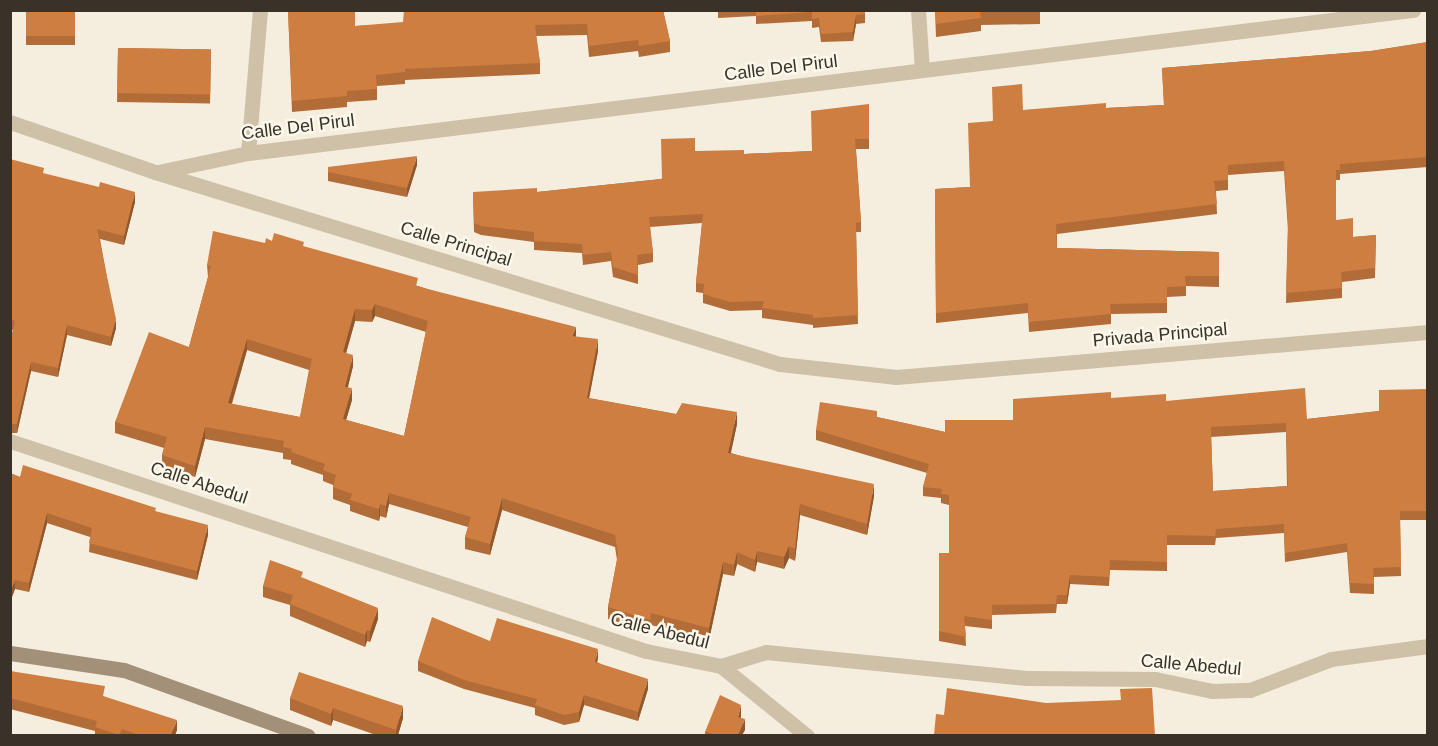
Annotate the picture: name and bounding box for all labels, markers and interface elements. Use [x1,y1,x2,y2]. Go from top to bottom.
street label: Calle Del Pirul [723,50,839,86]
street label: Calle Del Pirul [240,109,356,145]
street label: Calle Principal [398,217,514,271]
street label: Privada Principal [1092,318,1228,352]
street label: Calle Abedul [147,457,251,509]
street label: Calle Abedul [608,608,712,654]
street label: Calle Abedul [1139,650,1243,680]

